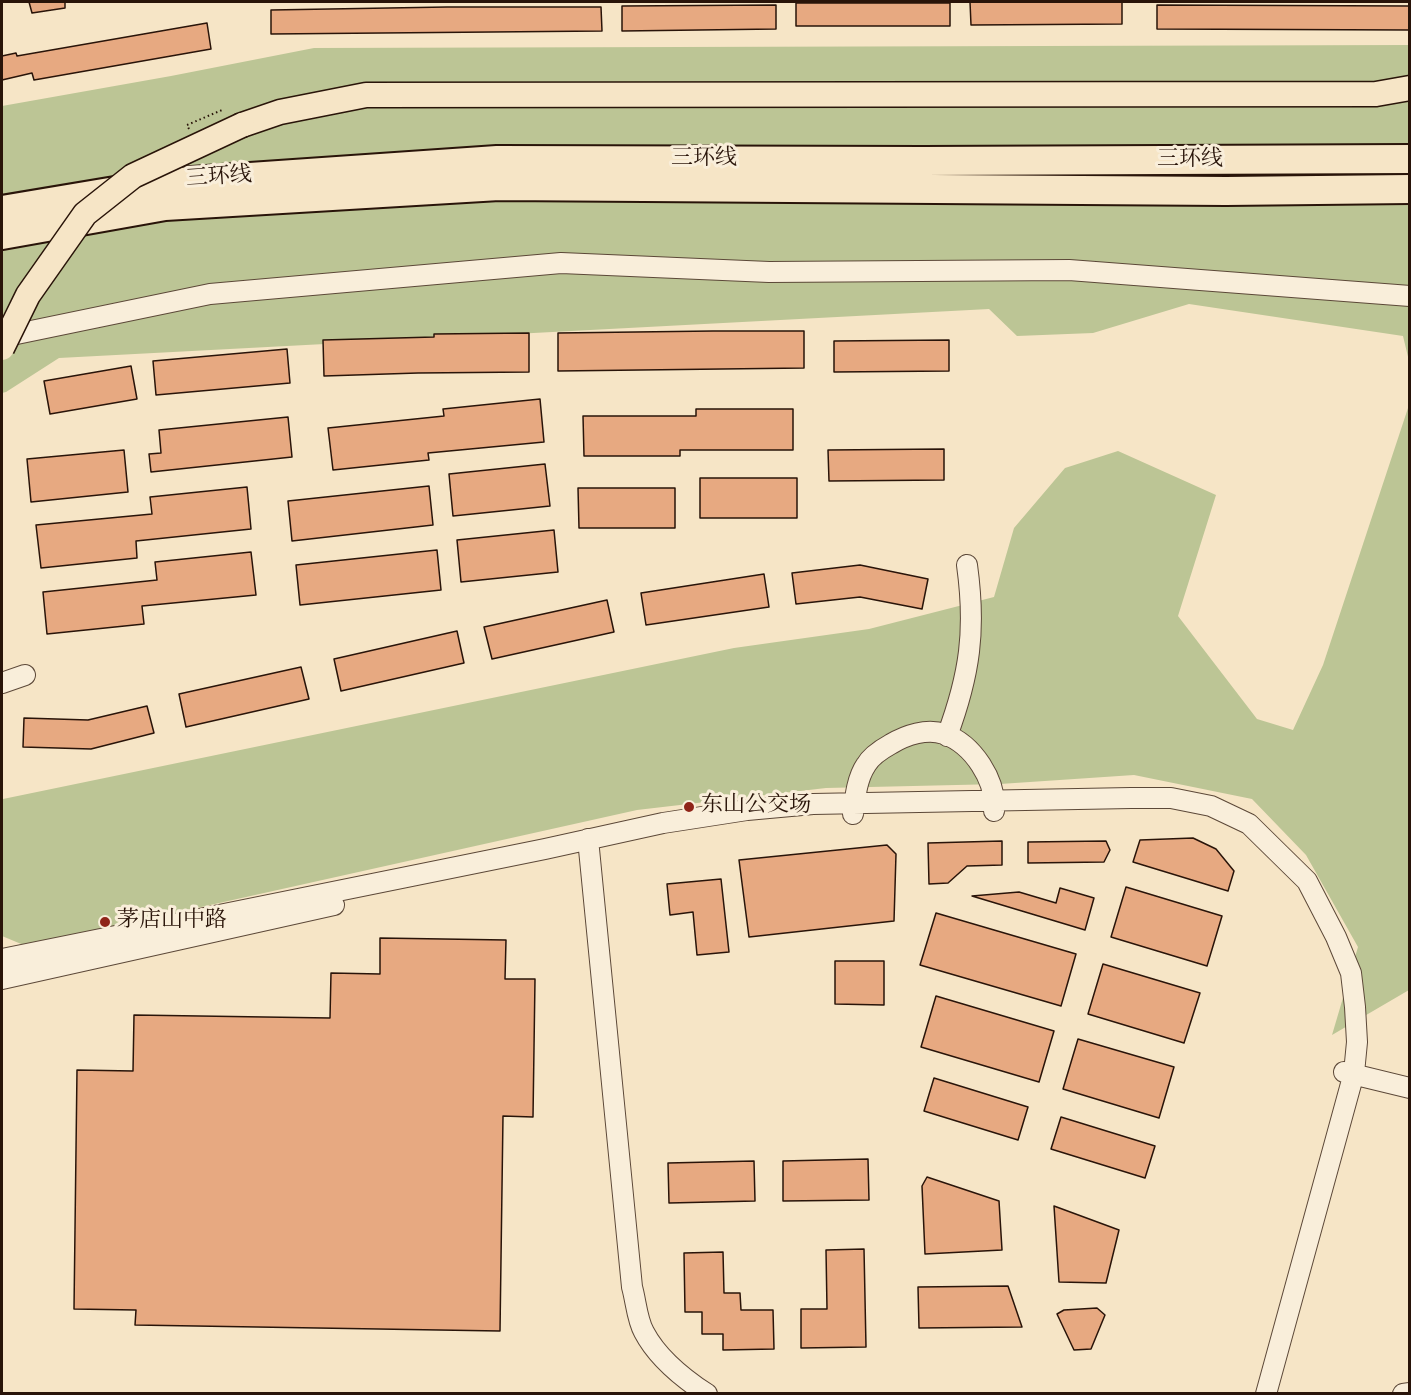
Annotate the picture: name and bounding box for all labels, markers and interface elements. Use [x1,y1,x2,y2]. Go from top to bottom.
street label: 三环线 [671,147,737,173]
street label: 三环线 [1157,148,1223,174]
street label: 三环线 [185,164,253,194]
place label: 东山公交场 [701,794,811,820]
marker: 东山公交场 [682,800,696,814]
place label: 茅店山中路 [117,909,227,935]
marker: 茅店山中路 [98,915,112,929]

